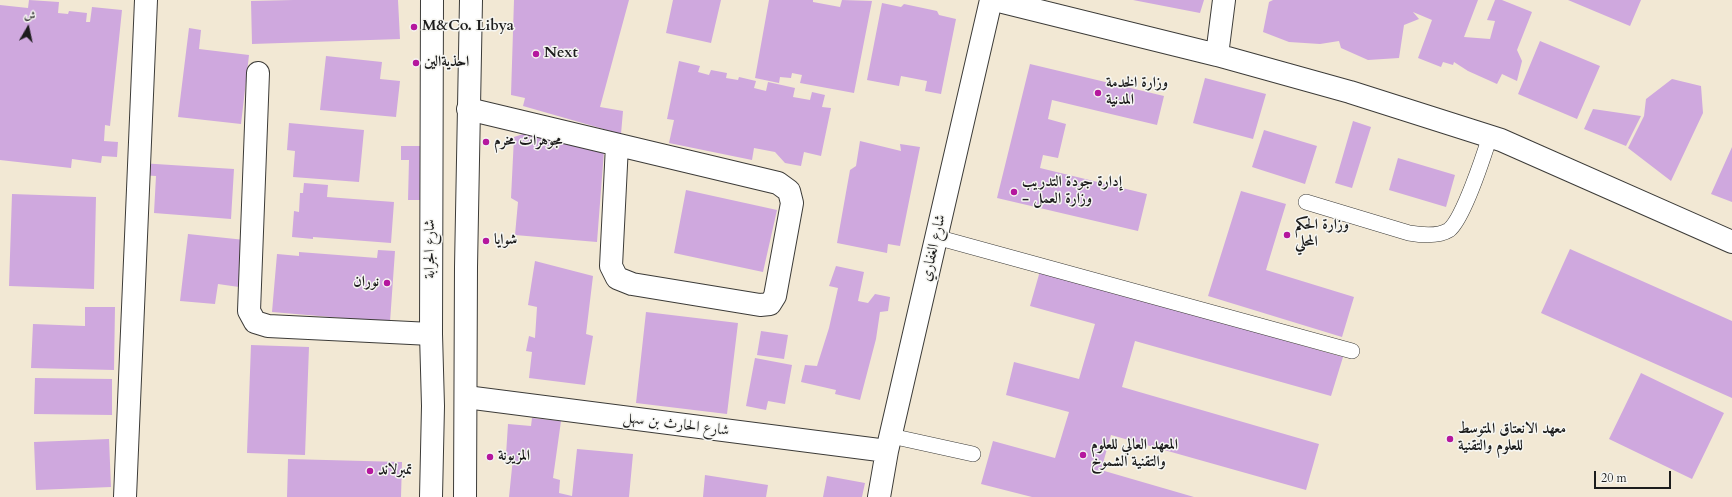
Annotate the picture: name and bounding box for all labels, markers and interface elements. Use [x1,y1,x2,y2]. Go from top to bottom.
text: ش [23,7,37,24]
north arrow [8,8,48,48]
place label: M&Co. Libya [422,18,514,36]
marker: M&Co. Libya [409,22,419,32]
place label: Next [544,45,578,63]
marker: Next [531,49,541,59]
place label: احذيةالين [424,54,469,72]
marker: احذيةالين [411,58,421,68]
place label: وزارة الخدمة المدنية [1106,75,1168,110]
marker: وزارة الخدمة المدنية [1093,88,1103,98]
place label: مجوهرات مخرم [494,133,562,151]
marker: مجوهرات مخرم [481,137,491,147]
place label: إدارة جودة التدريب - وزارة العمل [1022,174,1122,209]
marker: إدارة جودة التدريب - وزارة العمل [1009,187,1019,197]
street label: شارع الغفاري [918,213,950,283]
place label: وزارة الحكم المحلي [1295,217,1349,252]
street label: شارع الجرابة [422,219,440,279]
marker: وزارة الحكم المحلي [1282,230,1292,240]
place label: شوايا [494,232,517,250]
marker: شوايا [481,236,491,246]
place label: نوران [353,274,379,292]
marker: نوران [382,278,392,288]
street label: شارع الحارث بن سهل [622,410,730,440]
place label: معهد الانعتاق المتوسط للعلوم والتقنية [1458,421,1566,456]
marker: معهد الانعتاق المتوسط للعلوم والتقنية [1445,434,1455,444]
place label: المعهد العالي للعلوم والتقنية الشموخ [1091,437,1178,472]
place label: المزيونة [498,448,530,466]
marker: المعهد العالي للعلوم والتقنية الشموخ [1078,450,1088,460]
marker: المزيونة [485,452,495,462]
place label: تمبرلاند [378,462,412,480]
scale bar [1596,463,1673,489]
marker: تمبرلاند [365,466,375,476]
text: 20 m [1601,470,1627,486]

